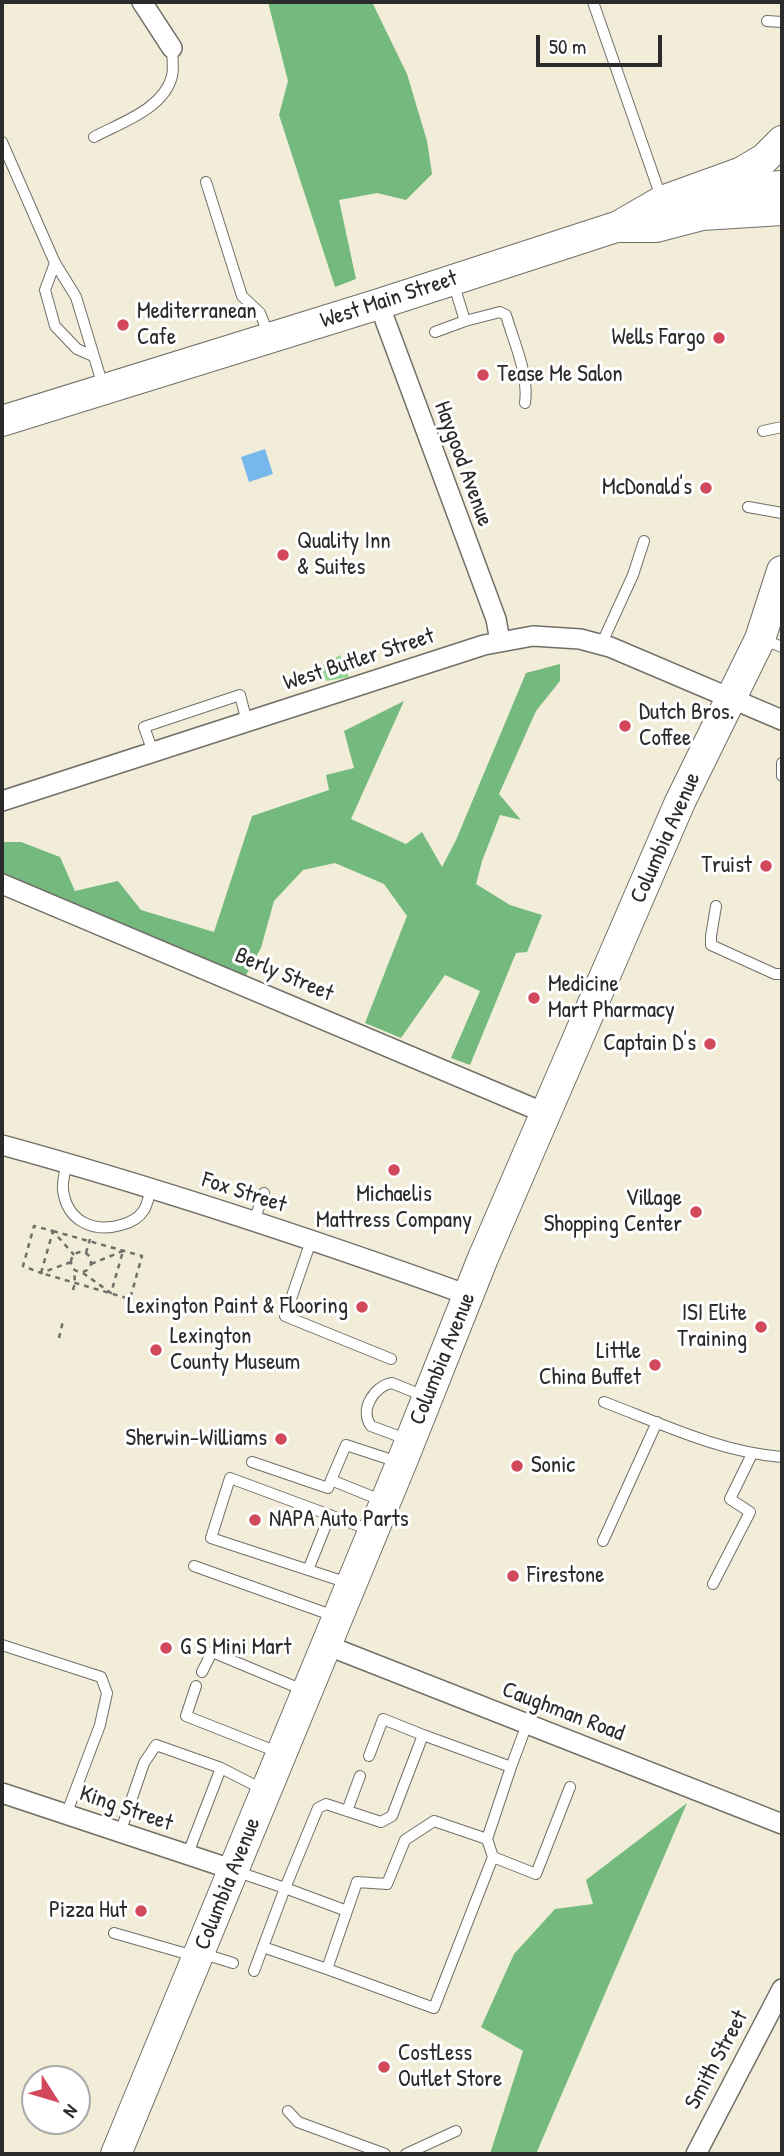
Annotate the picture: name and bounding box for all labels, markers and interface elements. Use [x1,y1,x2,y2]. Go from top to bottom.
scale bar [539,21,665,65]
text: 50 m [549,32,586,61]
street label: West Main Street [317,265,461,335]
place label: Mediterranean Cafe [137,298,257,352]
marker: Mediterranean Cafe [115,317,131,333]
place label: Wells Fargo [612,324,705,352]
marker: Wells Fargo [711,330,727,346]
place label: Tease Me Salon [497,361,623,389]
marker: Tease Me Salon [475,367,491,383]
street label: Haygood Avenue [428,398,498,530]
place label: McDonald's [602,474,692,502]
marker: McDonald's [698,480,714,496]
place label: Quality Inn & Suites [297,528,391,582]
marker: Quality Inn & Suites [275,547,291,563]
street label: West Butler Street [280,623,438,697]
place label: Dutch Bros. Coffee [639,699,734,753]
marker: Dutch Bros. Coffee [617,718,633,734]
street label: Columbia Avenue [625,768,707,908]
place label: Truist [701,852,752,880]
marker: Truist [758,858,774,874]
street label: Berly Street [231,942,337,1008]
place label: Medicine Mart Pharmacy [548,971,675,1025]
marker: Medicine Mart Pharmacy [526,990,542,1006]
place label: Captain D's [603,1030,696,1058]
marker: Captain D's [702,1036,718,1052]
marker: Michaelis Mattress Company [386,1162,402,1178]
street label: Fox Street [198,1166,290,1220]
place label: Michaelis Mattress Company [316,1181,472,1235]
place label: Village Shopping Center [544,1185,682,1239]
marker: Village Shopping Center [688,1204,704,1220]
street label: Columbia Avenue [404,1289,482,1429]
place label: Lexington Paint & Flooring [127,1293,348,1321]
marker: Lexington Paint & Flooring [354,1299,370,1315]
place label: ISI Elite Training [677,1300,747,1354]
marker: ISI Elite Training [753,1319,769,1335]
place label: Lexington County Museum [170,1323,300,1377]
place label: Little China Buffet [539,1338,641,1392]
marker: Lexington County Museum [148,1342,164,1358]
marker: Little China Buffet [647,1357,663,1373]
place label: Sherwin-Williams [125,1425,267,1453]
marker: Sherwin-Williams [273,1431,289,1447]
place label: Sonic [531,1452,575,1480]
marker: Sonic [509,1458,525,1474]
place label: NAPA Auto Parts [269,1506,409,1534]
marker: NAPA Auto Parts [247,1512,263,1528]
place label: Firestone [527,1562,604,1590]
marker: Firestone [505,1568,521,1584]
place label: G S Mini Mart [180,1634,291,1662]
marker: G S Mini Mart [158,1640,174,1656]
street label: Caughman Road [498,1676,628,1748]
street label: King Street [76,1780,176,1838]
street label: Columbia Avenue [189,1814,267,1954]
place label: Pizza Hut [49,1897,127,1925]
marker: Pizza Hut [133,1903,149,1919]
street label: Smith Street [680,2006,754,2114]
place label: CostLess Outlet Store [398,2040,502,2094]
marker: CostLess Outlet Store [376,2059,392,2075]
north arrow [21,2065,91,2135]
text: N [58,2100,85,2123]

